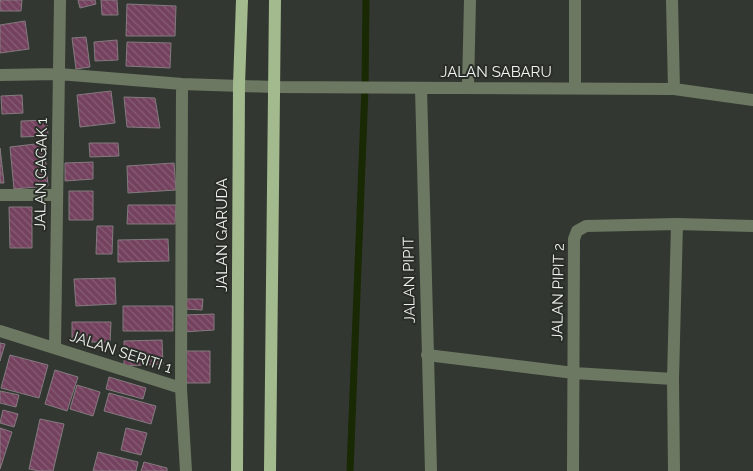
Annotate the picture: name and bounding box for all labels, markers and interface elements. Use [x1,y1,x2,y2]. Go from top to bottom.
street label: JALAN SABARU [440,63,552,81]
street label: JALAN GAGAK 1 [31,117,51,230]
street label: JALAN GARUDA [213,178,231,292]
street label: JALAN PIPIT [399,237,419,323]
street label: JALAN PIPIT 2 [548,243,568,341]
street label: JALAN SERITI 1 [68,327,175,377]

